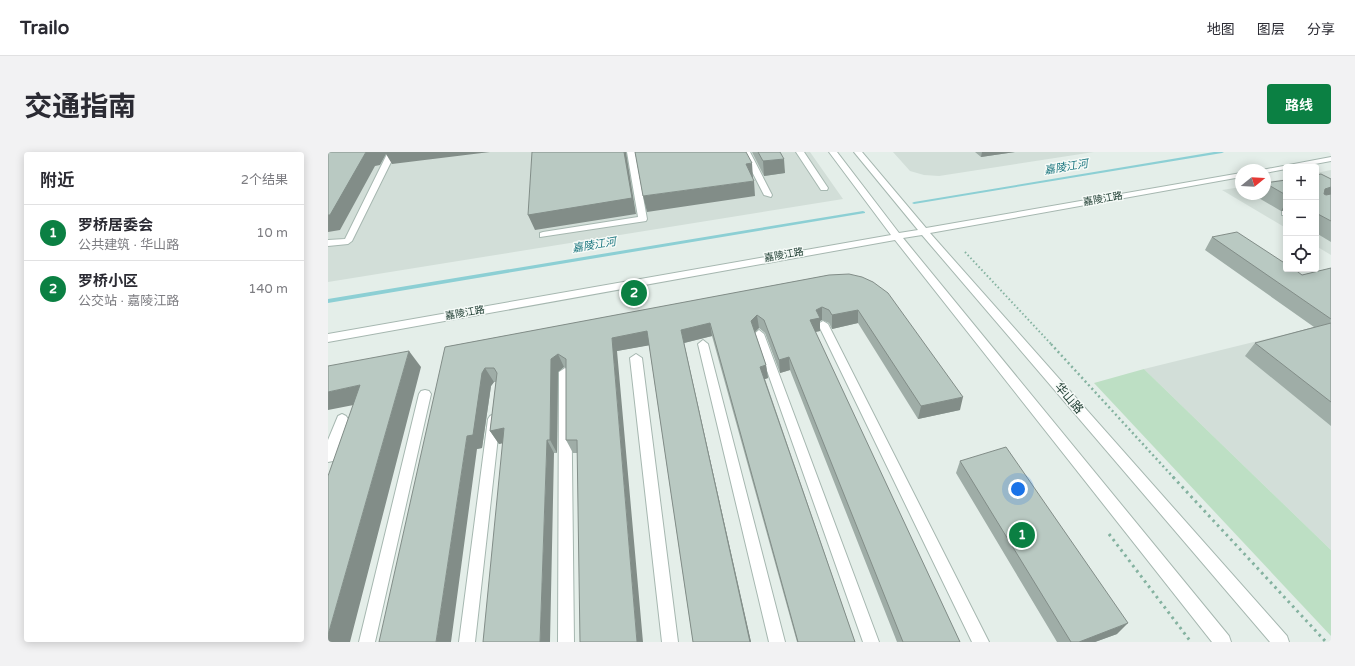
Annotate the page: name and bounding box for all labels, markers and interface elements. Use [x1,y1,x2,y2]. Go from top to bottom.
text: Trailo [20,17,69,39]
text: 地图 [1207,21,1235,38]
text: 图层 [1257,21,1285,38]
text: 分享 [1307,21,1335,38]
button: 路线 [1267,84,1331,124]
text: 交通指南 [24,90,136,124]
water label: 嘉陵江河 [1043,157,1091,177]
north arrow [1235,164,1271,200]
map controls [1283,164,1319,272]
button: + [1283,164,1319,200]
text: 附近 [40,170,74,191]
text: 2个结果 [241,172,288,188]
street label: 嘉陵江路 [1082,190,1124,208]
button: − [1283,200,1319,236]
text: 罗桥居委会 [78,216,153,234]
text: 1 [49,225,57,241]
text: 10 m [256,225,288,241]
water label: 嘉陵江河 [571,235,619,255]
button: locate [1283,236,1319,272]
text: 公共建筑 · 华山路 [78,237,179,253]
street label: 嘉陵江路 [763,246,805,264]
text: 罗桥小区 [78,272,138,290]
pin: 2 [621,278,647,308]
text: 2 [49,281,57,297]
text: 140 m [248,281,288,297]
text: 公交站 · 嘉陵江路 [78,293,179,309]
street label: 嘉陵江路 [444,304,486,322]
street label: 华山路 [1052,380,1086,416]
your location [1008,479,1028,499]
pin: 1 [1009,520,1035,550]

